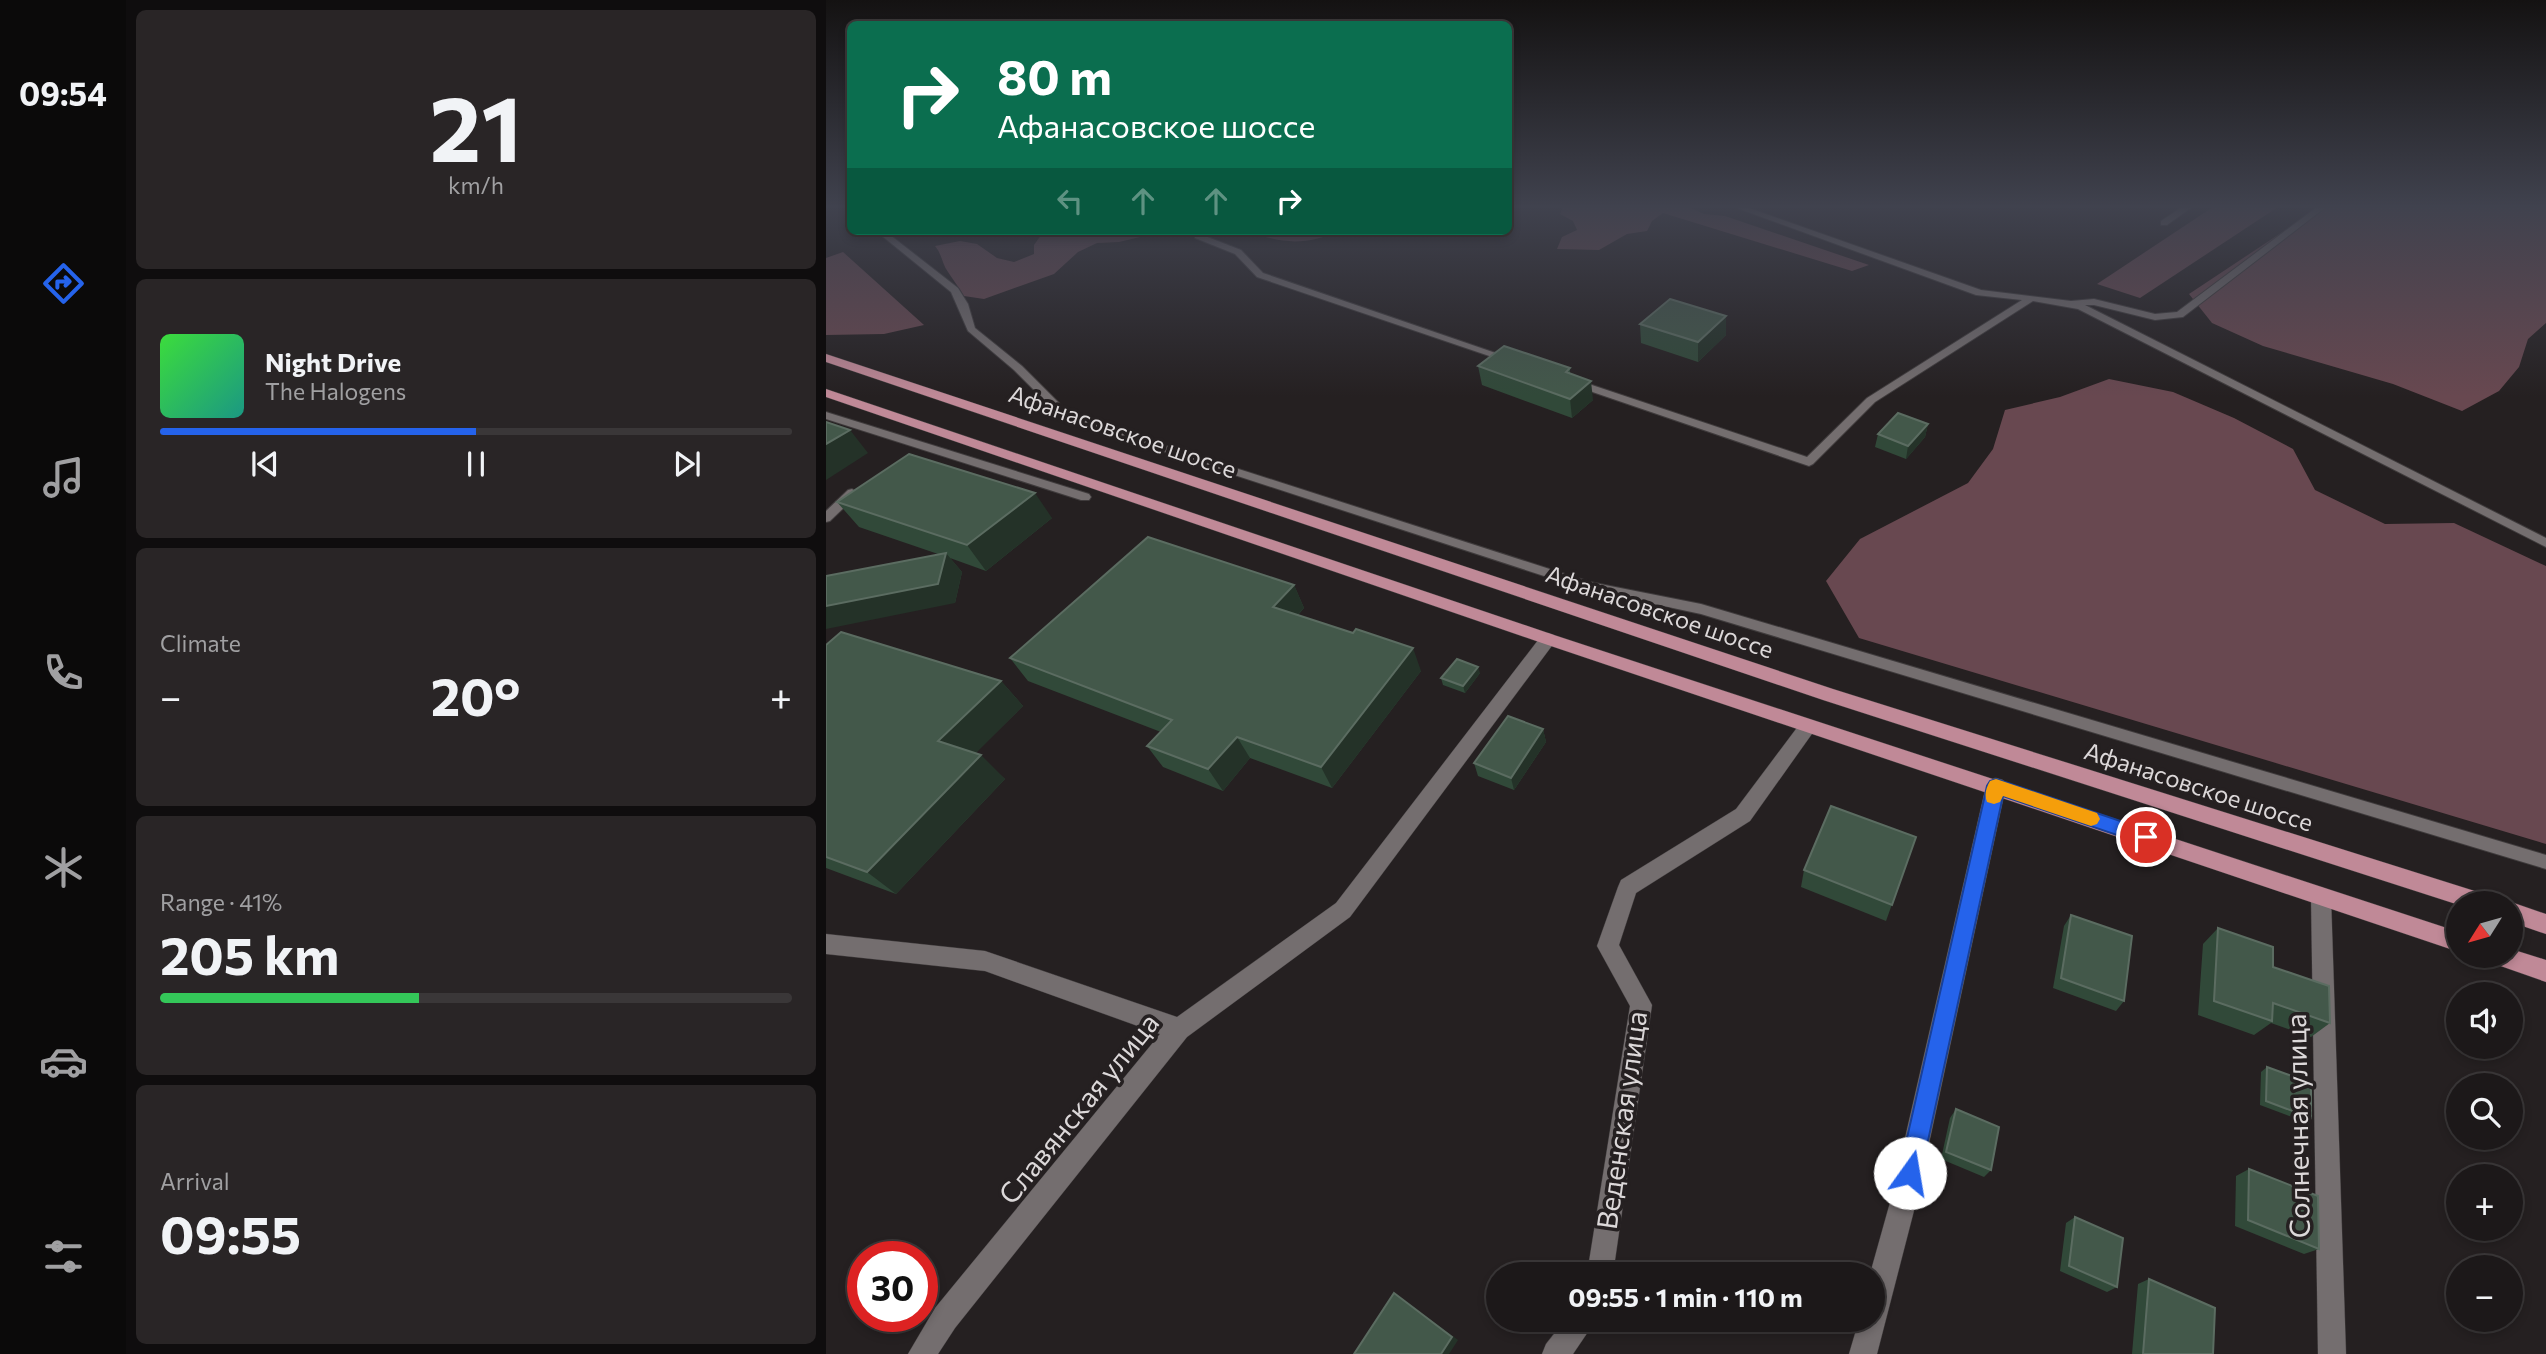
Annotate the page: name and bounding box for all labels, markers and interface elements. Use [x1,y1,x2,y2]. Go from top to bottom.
text: 80 m [997,45,1112,105]
icon: right [882,49,973,140]
text: 21 [430,69,522,181]
text: 09:54 [19,73,107,113]
text: Афанасовское шоссе [997,105,1315,145]
text: km/h [448,171,504,199]
icon: left [1051,182,1089,220]
icon: ahead [1124,182,1162,220]
icon: ahead [1197,182,1235,220]
icon: right [1270,182,1308,220]
icon: directions [39,259,88,308]
text: Night Drive [265,346,401,377]
text: The Halogens [265,377,406,405]
street label: Афанасовское шоссе [1005,378,1241,484]
icon: previous [246,445,284,483]
icon: pause [457,445,495,483]
icon: next [668,445,706,483]
icon: music [39,453,88,502]
street label: Афанасовское шоссе [1542,558,1778,664]
text: Climate [160,629,241,657]
icon: phone [39,648,88,697]
text: 20° [431,663,521,727]
text: − [160,672,182,719]
text: + [770,672,792,719]
street label: Афанасовское шоссе [2081,735,2317,837]
pin [2116,807,2176,867]
icon: arrive [2127,818,2165,856]
icon: climate [39,843,88,892]
text: Range · 41% [160,888,282,916]
north arrow [2446,891,2524,968]
map controls [2446,891,2523,1332]
text: 205 km [160,922,339,986]
button: sound [2446,982,2523,1059]
street label: Славянская улица [991,1006,1165,1210]
street label: Веденская улица [1589,1009,1653,1231]
street label: Солнечная улица [2278,1013,2316,1239]
icon: car [39,1037,88,1086]
button: search [2446,1073,2523,1150]
position arrow [1873,1136,1947,1210]
button: + [2446,1164,2523,1241]
text: Arrival [160,1167,230,1195]
text: 09:55 [160,1201,301,1265]
icon: filters [39,1232,88,1281]
speed limit sign: 30 [847,1241,938,1332]
button: − [2446,1255,2523,1332]
text: 09:55 · 1 min · 110 m [1568,1281,1803,1312]

